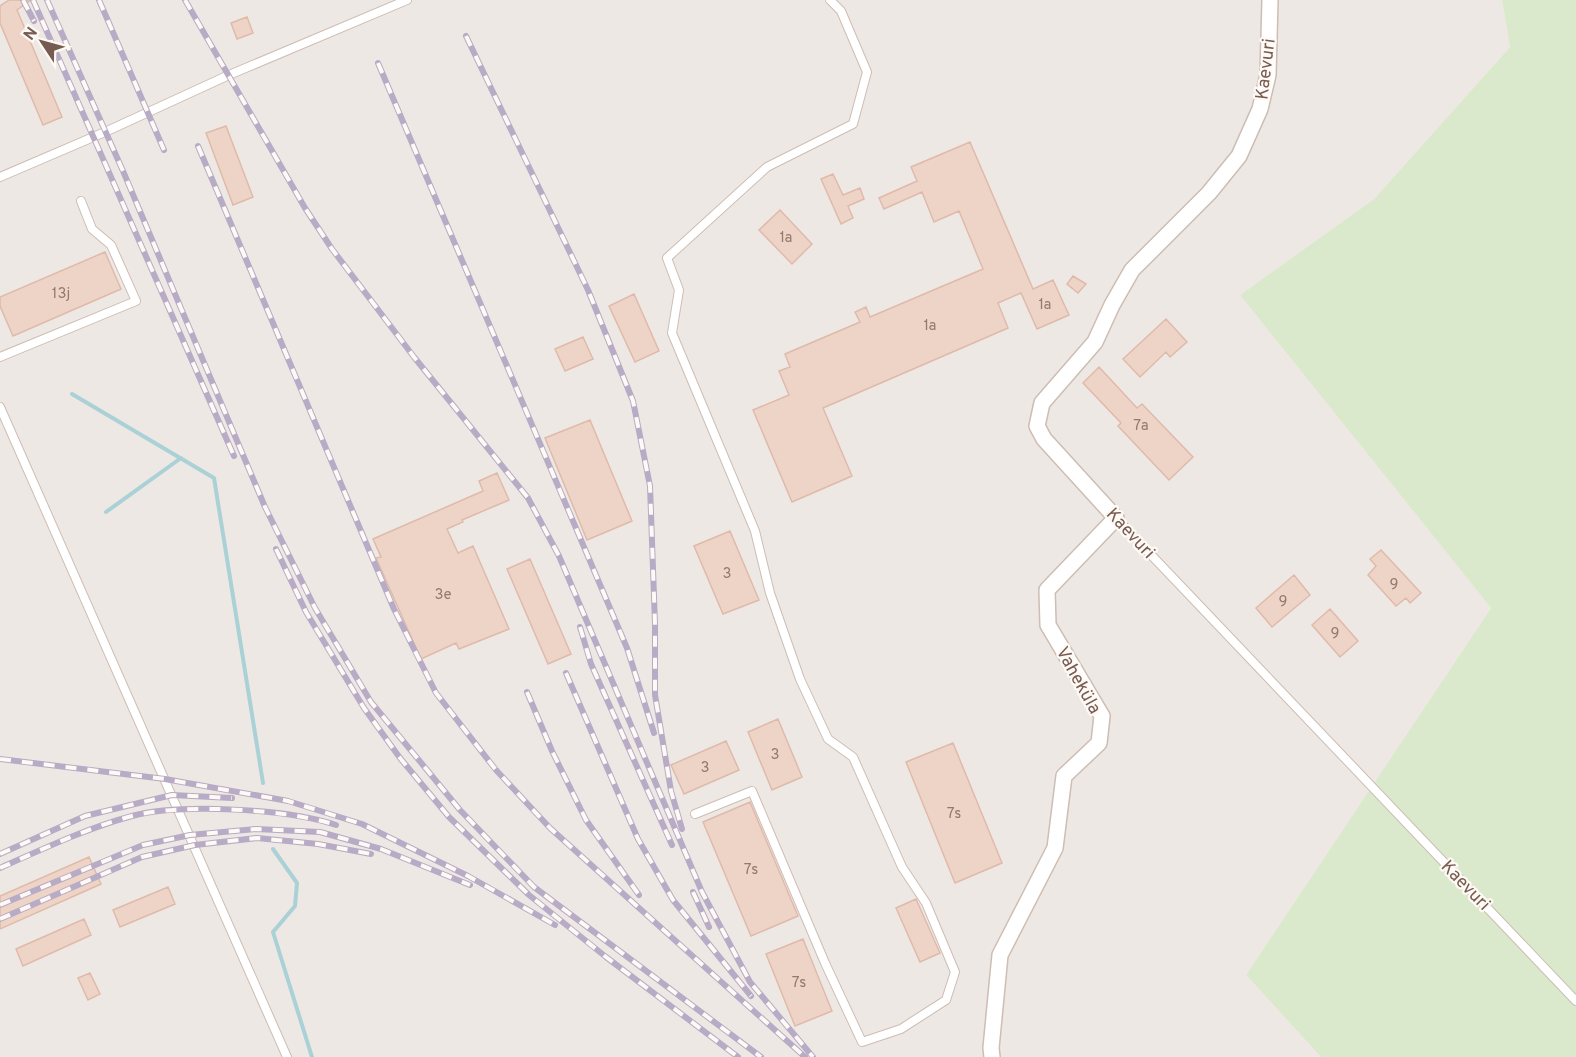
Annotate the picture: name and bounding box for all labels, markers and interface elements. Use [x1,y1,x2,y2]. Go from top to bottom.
north arrow [12,12,72,72]
text: N [20,24,43,45]
street label: Kaevuri [1251,37,1282,101]
house number: 1a [779,229,793,248]
house number: 13j [52,285,70,304]
house number: 1a [1038,296,1052,315]
house number: 1a [923,317,937,336]
house number: 7a [1133,417,1149,436]
street label: Kaevuri [1100,504,1159,564]
house number: 3 [722,565,732,584]
house number: 9 [1390,576,1398,595]
house number: 3e [434,586,452,605]
house number: 9 [1279,593,1287,612]
house number: 9 [1331,625,1339,644]
street label: Vaheküla [1050,643,1106,719]
house number: 3 [770,746,780,765]
house number: 3 [700,759,710,778]
house number: 7s [947,805,961,824]
street label: Kaevuri [1435,856,1495,916]
house number: 7s [744,861,758,880]
house number: 7s [792,974,806,993]

